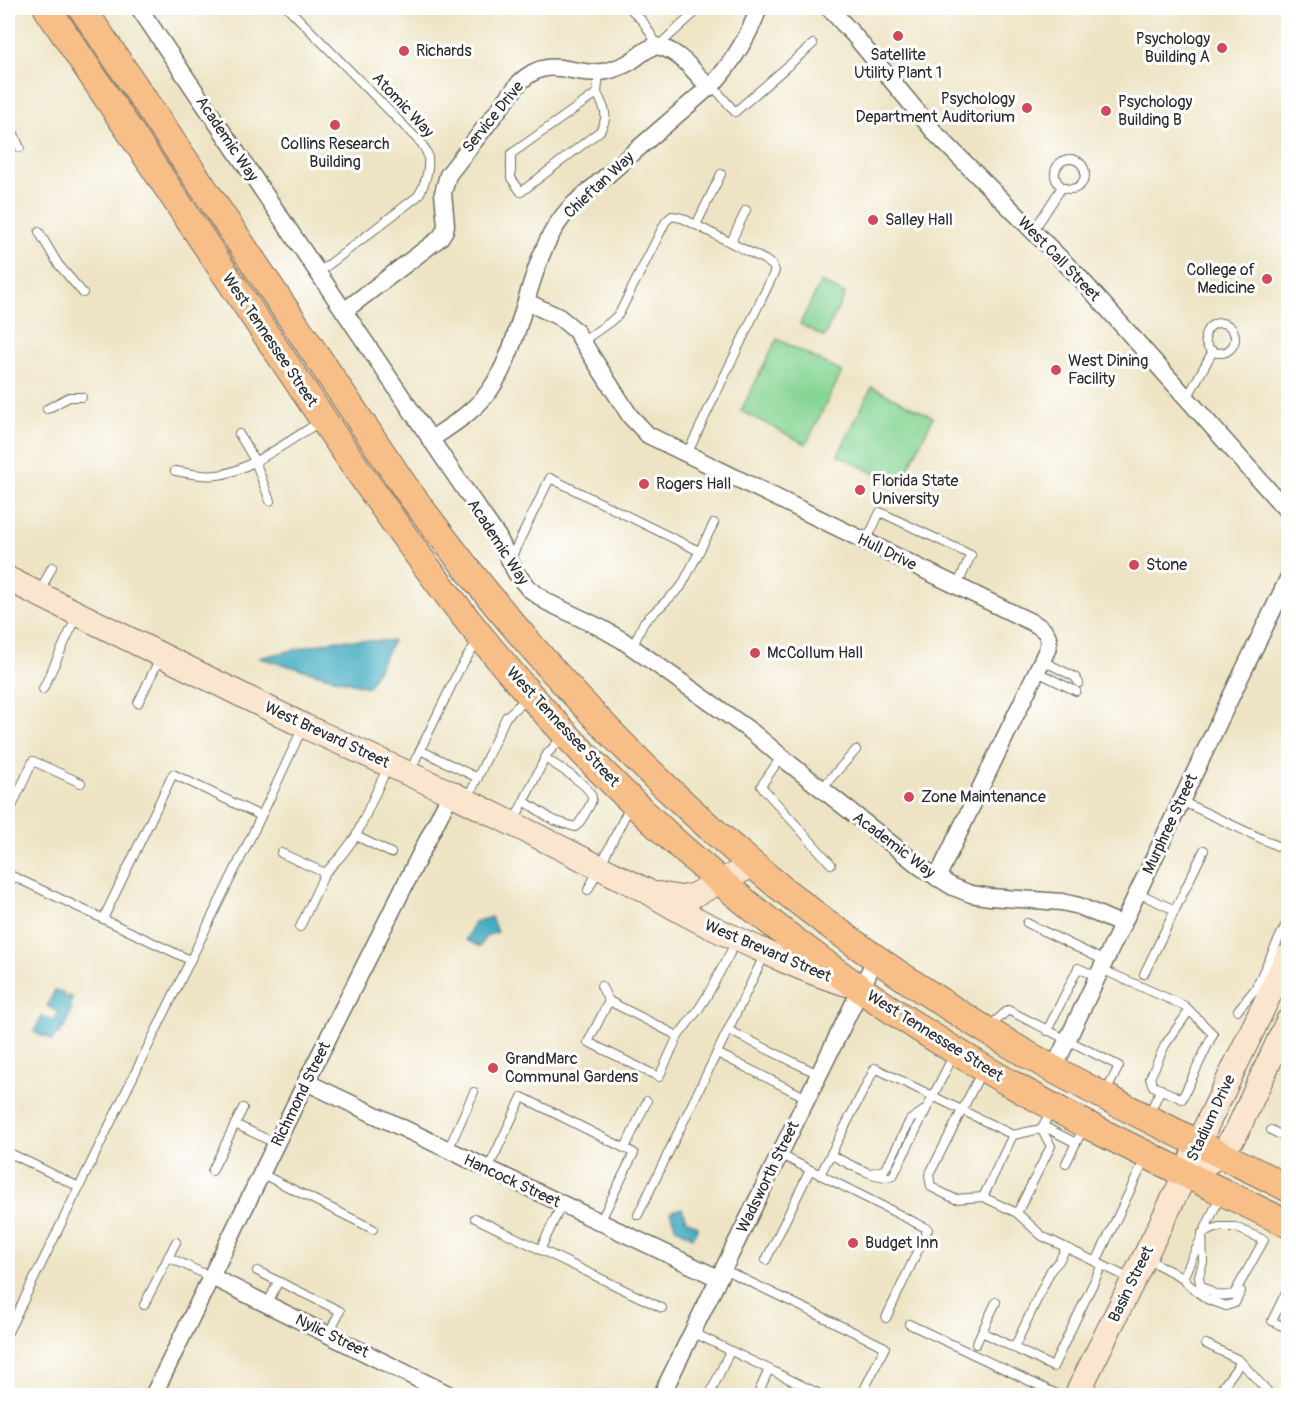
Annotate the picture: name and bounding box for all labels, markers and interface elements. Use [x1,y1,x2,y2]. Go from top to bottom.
marker: Satellite Utility Plant 1 [891,29,905,43]
place label: Psychology Building A [1136,29,1210,67]
place label: Richards [416,41,472,61]
marker: Psychology Building A [1215,41,1229,55]
marker: Richards [397,44,411,58]
place label: Satellite Utility Plant 1 [854,45,942,83]
street label: Atomic Way [368,68,438,142]
street label: Service Drive [458,77,528,157]
place label: Psychology Department Auditorium [855,89,1015,127]
place label: Psychology Building B [1118,92,1192,130]
street label: Academic Way [191,93,263,185]
marker: Psychology Department Auditorium [1020,101,1034,115]
marker: Psychology Building B [1099,104,1113,118]
marker: Collins Research Building [328,118,342,132]
place label: Collins Research Building [280,134,390,172]
street label: Chieftan Way [560,147,638,223]
place label: Salley Hall [885,210,953,230]
street label: West Call Street [1013,212,1105,306]
marker: Salley Hall [866,213,880,227]
place label: College of Medicine [1187,260,1255,298]
street label: West Tennessee Street [218,269,323,411]
marker: College of Medicine [1260,272,1274,286]
place label: West Dining Facility [1068,351,1148,389]
marker: West Dining Facility [1049,363,1063,377]
place label: Florida State University [872,471,959,509]
place label: Rogers Hall [656,474,731,494]
marker: Rogers Hall [637,477,651,491]
marker: Florida State University [853,483,867,497]
street label: Academic Way [463,495,533,589]
street label: Hull Drive [854,529,920,575]
place label: Stone [1146,555,1187,575]
marker: Stone [1127,558,1141,572]
place label: McCollum Hall [767,643,863,663]
marker: McCollum Hall [748,646,762,660]
street label: West Tennessee Street [502,663,624,792]
street label: West Brevard Street [261,697,393,773]
street label: Murphree Street [1138,770,1202,877]
place label: Zone Maintenance [921,787,1046,807]
marker: Zone Maintenance [902,790,916,804]
street label: Academic Way [849,807,939,883]
street label: West Brevard Street [702,915,835,987]
street label: West Tennessee Street [863,986,1007,1086]
street label: Richmond Street [267,1038,335,1150]
place label: GrandMarc Communal Gardens [505,1049,638,1087]
marker: GrandMarc Communal Gardens [486,1061,500,1075]
street label: Stadium Drive [1182,1071,1240,1165]
street label: Wadsworth Street [732,1117,804,1236]
street label: Hancock Street [460,1150,564,1212]
place label: Budget Inn [865,1233,938,1253]
marker: Budget Inn [846,1236,860,1250]
street label: Basin Street [1104,1242,1158,1325]
street label: Nylic Street [292,1310,373,1363]

